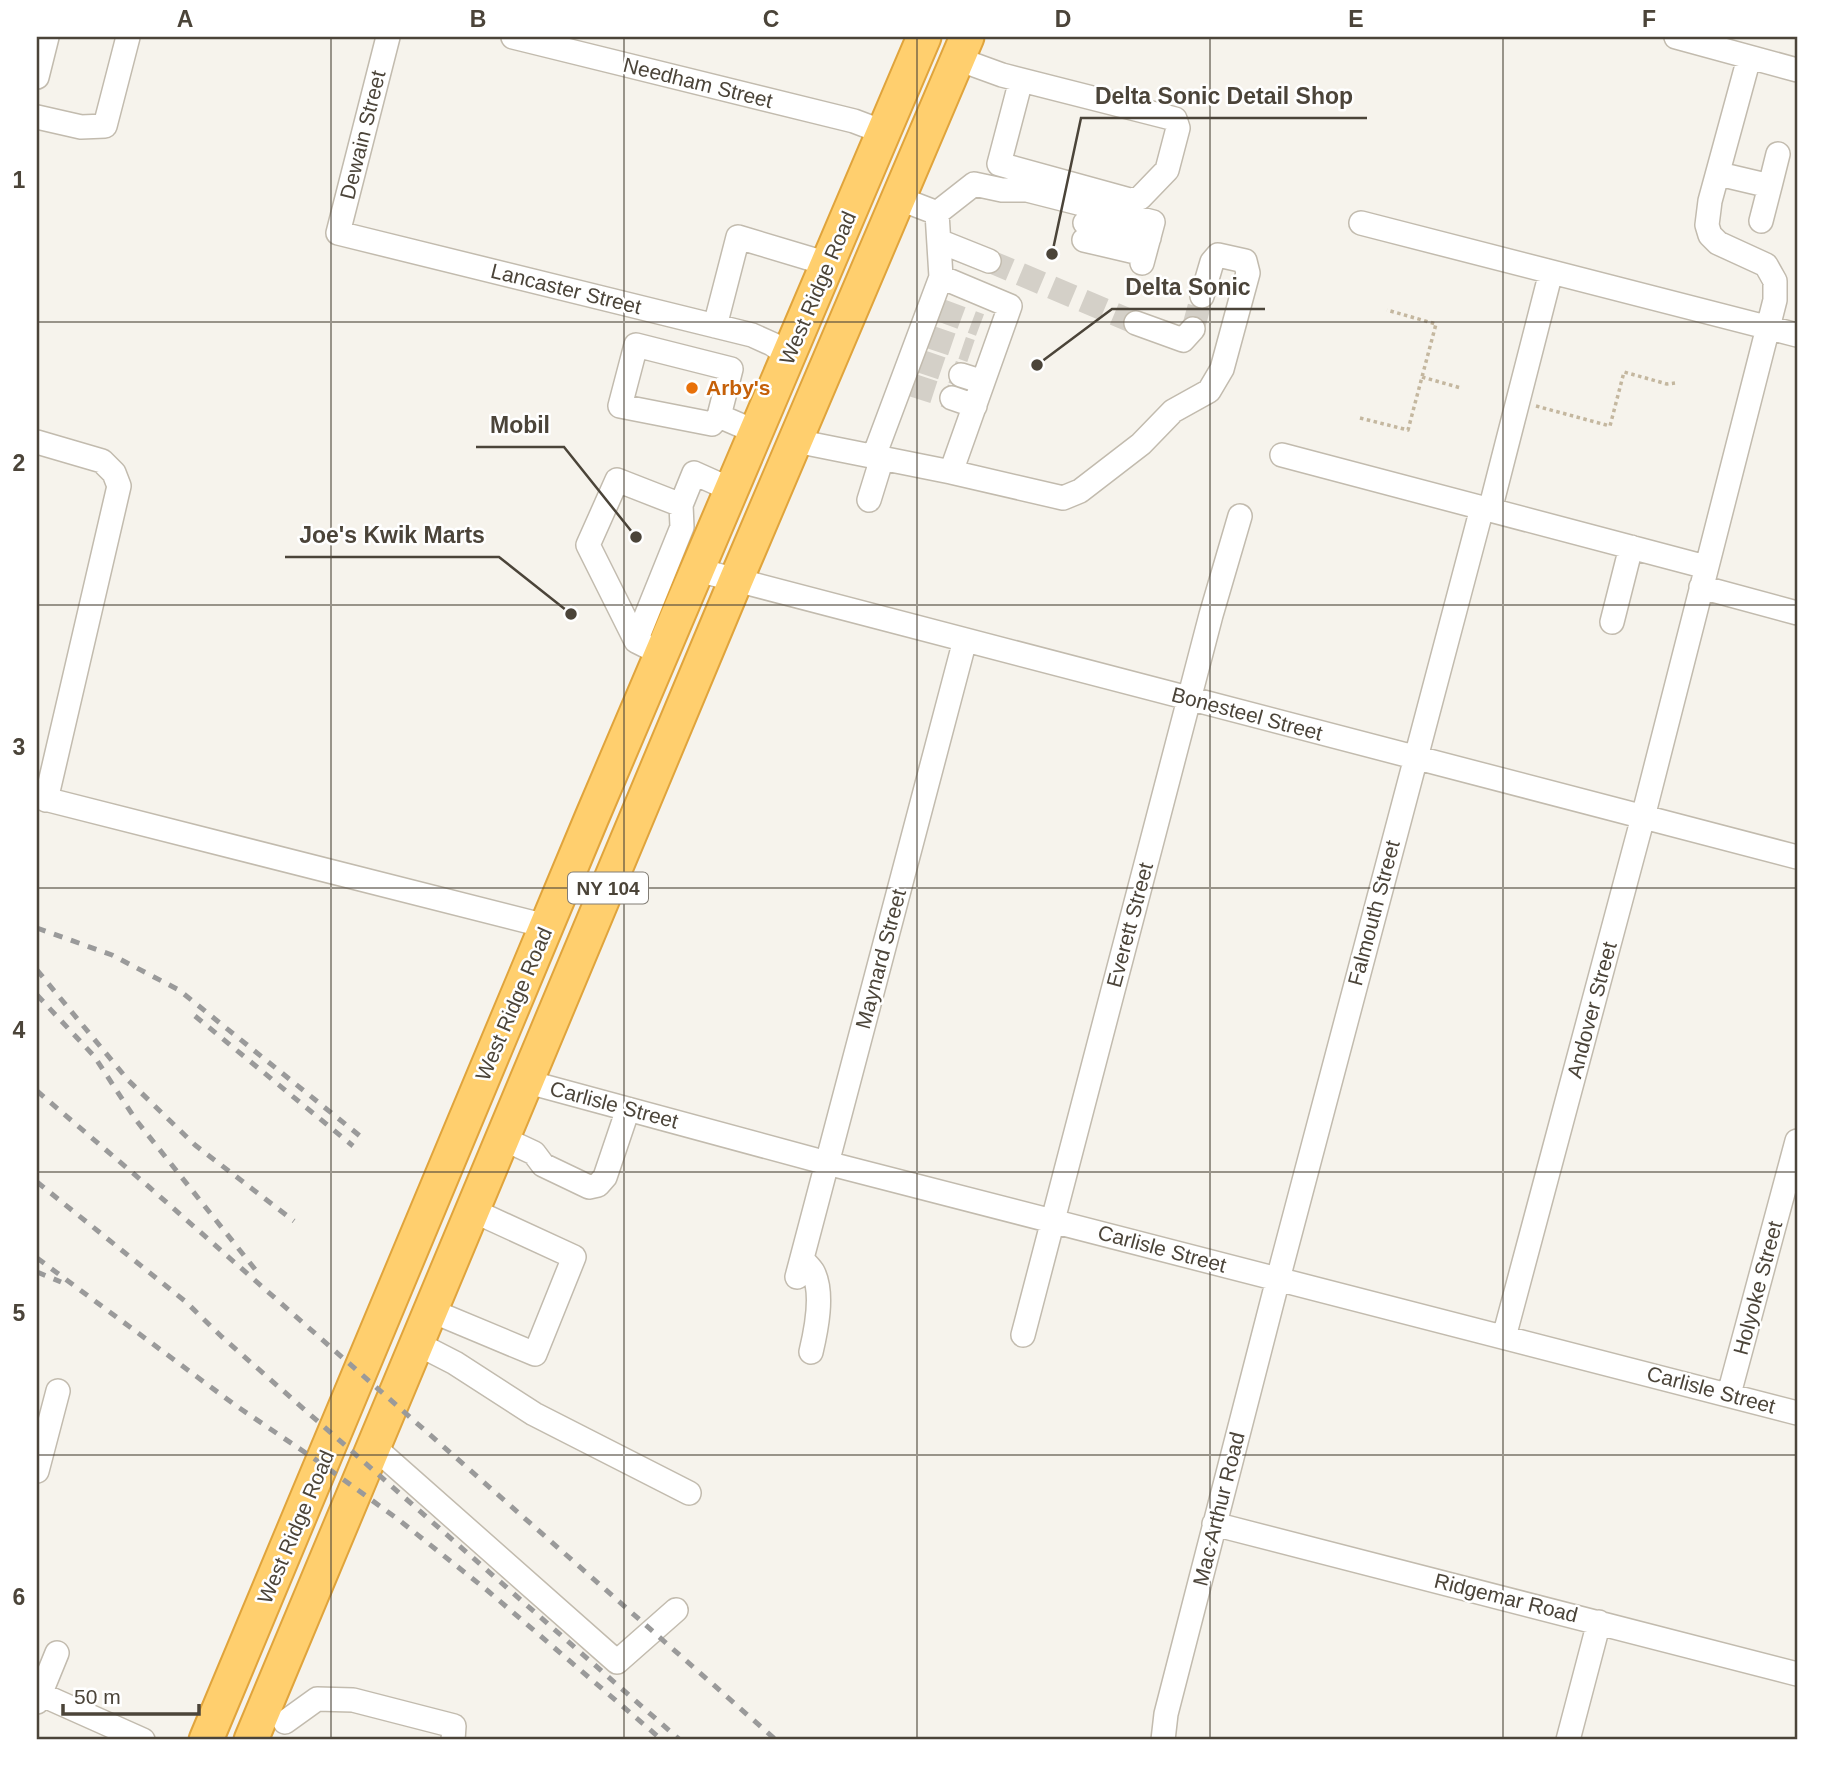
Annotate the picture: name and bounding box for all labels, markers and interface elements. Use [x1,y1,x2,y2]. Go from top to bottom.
text: A [177,6,193,32]
text: B [470,6,486,32]
text: C [763,6,779,32]
text: D [1055,6,1071,32]
text: E [1348,6,1364,32]
text: F [1642,6,1656,32]
street label: Needham Street [621,53,775,112]
street label: Dewain Street [335,68,390,202]
callout: Delta Sonic Detail Shop [1081,74,1367,118]
text: Delta Sonic Detail Shop [1095,83,1353,109]
text: 1 [13,167,26,193]
street label: West Ridge Road [775,208,860,368]
street label: Lancaster Street [489,259,644,318]
callout: Delta Sonic [1112,265,1265,309]
text: Delta Sonic [1125,274,1251,300]
place label: Arby's [706,376,771,399]
marker: Arby's [684,380,700,396]
callout: Mobil [476,403,564,447]
text: Mobil [490,412,550,438]
text: 2 [13,450,25,476]
callout: Joe's Kwik Marts [285,513,499,557]
text: Joe's Kwik Marts [299,522,485,548]
street label: Bonesteel Street [1169,682,1325,745]
text: 3 [13,734,25,760]
street label: Falmouth Street [1343,838,1404,988]
street label: Everett Street [1102,860,1157,990]
road number: NY 104 [568,873,648,904]
street label: Maynard Street [851,886,910,1031]
street label: West Ridge Road [471,924,556,1084]
street label: Andover Street [1562,939,1621,1081]
text: 4 [13,1017,26,1043]
street label: Carlisle Street [547,1076,681,1133]
street label: Holyoke Street [1729,1218,1786,1357]
street label: Carlisle Street [1095,1220,1229,1277]
text: 5 [13,1300,26,1326]
street label: Carlisle Street [1644,1361,1778,1418]
street label: Mac Arthur Road [1188,1430,1249,1588]
street label: West Ridge Road [253,1447,338,1607]
street label: Ridgemar Road [1432,1569,1580,1626]
text: 6 [13,1584,25,1610]
scale bar [63,1672,200,1716]
text: 50 m [74,1685,121,1708]

